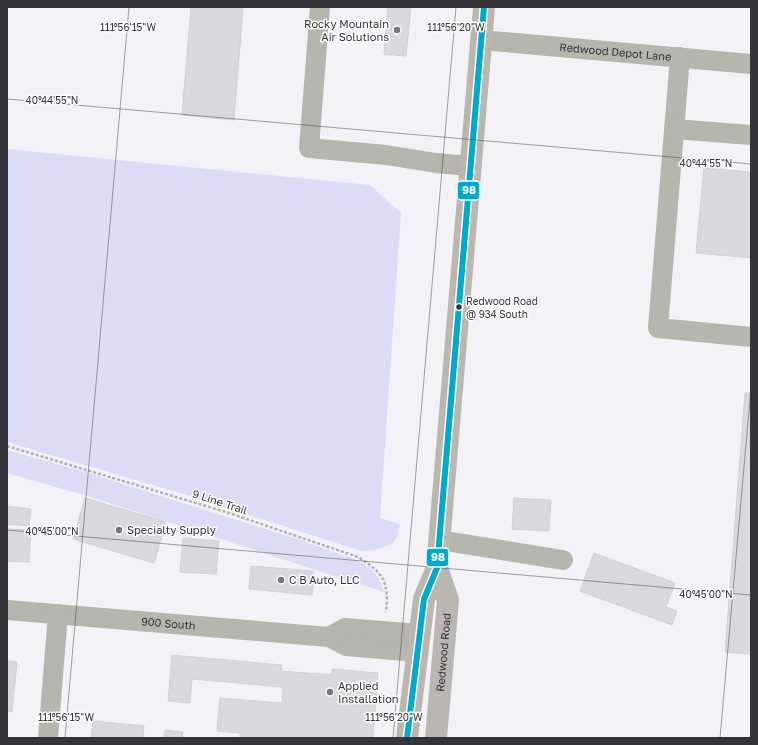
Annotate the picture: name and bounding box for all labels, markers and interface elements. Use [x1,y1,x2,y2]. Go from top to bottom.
place label: Rocky Mountain Air Solutions [304,17,389,43]
text: 111°56'15"W [100,21,156,33]
text: 111°56'20"W [427,21,485,33]
marker: Rocky Mountain Air Solutions [392,25,402,35]
street label: Redwood Depot Lane [559,40,672,63]
text: 40°44'55"N [26,94,78,106]
text: 40°44'55"N [680,157,732,169]
line badge: 98 [457,181,480,200]
text: 98 [462,183,476,196]
place label: Redwood Road @ 934 South [466,295,538,320]
marker: Redwood Road @ 934 South [454,302,464,312]
street label: 9 Line Trail [191,487,250,517]
place label: Specialty Supply [127,523,216,536]
text: 40°45'00"N [25,525,79,537]
marker: Specialty Supply [114,525,124,535]
line badge: 98 [426,548,449,567]
text: 98 [431,550,445,563]
place label: C B Auto, LLC [289,573,360,586]
marker: C B Auto, LLC [276,575,286,585]
text: 40°45'00"N [679,588,733,600]
street label: Redwood Road [433,612,453,692]
street label: 900 South [141,614,196,632]
place label: Applied Installation [338,679,399,705]
marker: Applied Installation [325,687,335,697]
text: 111°56'15"W [38,711,94,723]
text: 111°56'20"W [365,711,423,723]

